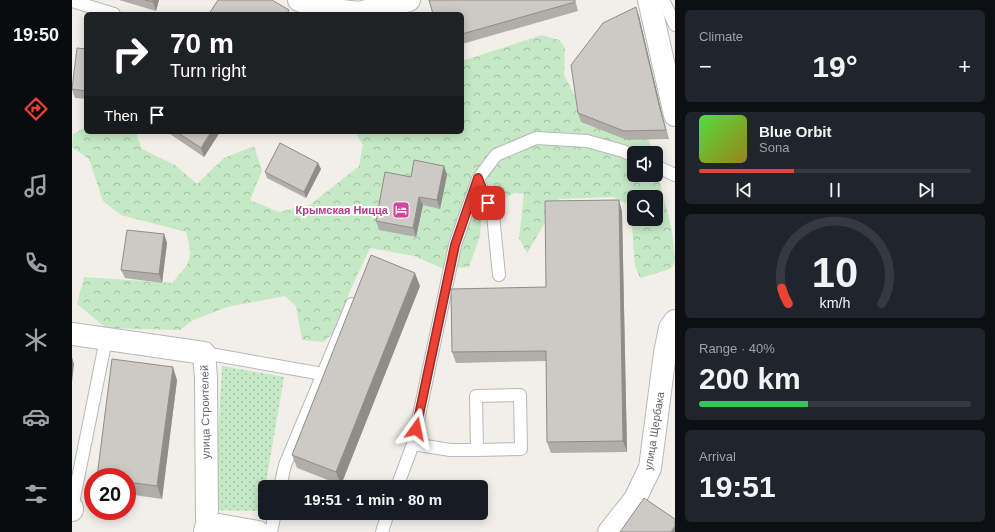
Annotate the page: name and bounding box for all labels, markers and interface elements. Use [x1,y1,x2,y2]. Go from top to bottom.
text: 19:50 [13,25,59,45]
icon: right [104,28,156,80]
text: 70 m [170,28,234,59]
text: Climate [699,29,743,44]
text: 19° [812,50,858,83]
text: − [699,54,712,79]
text: + [958,54,971,79]
text: Turn right [170,61,246,81]
icon: directions [22,95,50,123]
icon: arrive [146,104,168,126]
text: Then [104,107,138,124]
text: Blue Orbit [759,123,832,140]
text: Sona [759,140,789,155]
map controls [627,146,663,226]
button: sound [627,146,663,182]
icon: music [22,172,50,200]
icon: previous [733,179,755,201]
icon: pause [824,179,846,201]
icon: next [915,179,937,201]
pin [471,186,505,220]
button: search [627,190,663,226]
icon: arrive [477,192,499,214]
hotel icon: Крымская Ницца [391,200,411,220]
place label: Крымская Ницца [295,204,389,216]
icon: phone [22,249,50,277]
text: 10 [812,249,858,296]
text: km/h [820,295,851,311]
icon: climate [22,326,50,354]
text: Range · 40% [699,341,775,356]
text: 200 km [699,362,801,395]
street label: улица Строителей [198,365,212,459]
street label: улица Щербака [642,390,666,471]
icon: car [22,403,50,431]
position arrow [395,408,437,450]
text: Arrival [699,449,736,464]
speed limit sign: 20 [84,468,136,520]
text: 19:51 [699,470,776,503]
icon: filters [22,480,50,508]
text: 19:51 · 1 min · 80 m [304,491,442,508]

